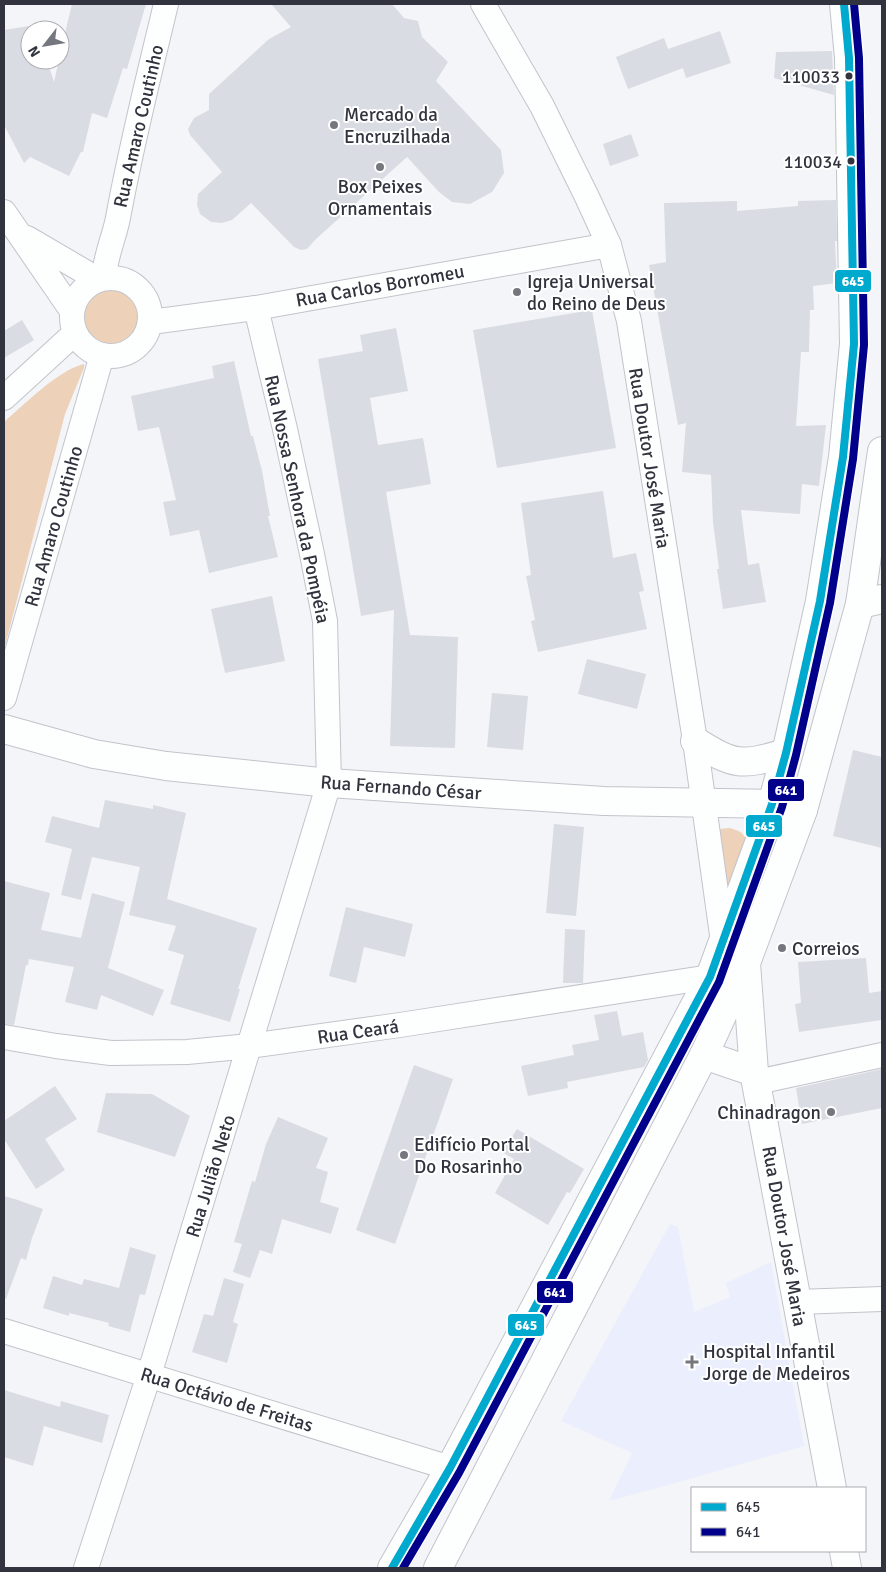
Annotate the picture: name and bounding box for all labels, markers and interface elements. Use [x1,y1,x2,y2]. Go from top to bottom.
north arrow [20,20,70,70]
street label: Rua Amaro Coutinho [109,42,169,210]
text: N [24,43,44,60]
place label: 110033 [782,66,840,88]
marker: 110033 [844,71,854,81]
place label: Mercado da Encruzilhada [344,103,450,149]
marker: Mercado da Encruzilhada [328,119,340,131]
place label: 110034 [784,151,842,173]
marker: 110034 [846,156,856,166]
marker: Box Peixes Ornamentais [374,161,386,173]
place label: Box Peixes Ornamentais [328,175,432,221]
street label: Rua Carlos Borromeu [294,259,466,313]
line badge: 645 [834,269,872,293]
place label: Igreja Universal do Reino de Deus [527,270,666,316]
text: 645 [842,273,864,290]
marker: Igreja Universal do Reino de Deus [511,286,523,298]
street label: Rua Doutor José Maria [623,366,675,550]
street label: Rua Nossa Senhora da Pompéia [259,373,335,626]
street label: Rua Amaro Coutinho [19,443,88,610]
street label: Rua Fernando César [320,770,482,806]
line badge: 641 [767,778,805,802]
text: 641 [775,782,798,799]
line badge: 645 [745,814,783,838]
text: 645 [753,818,775,835]
place label: Correios [792,937,860,961]
marker: Correios [776,942,788,954]
street label: Rua Ceará [316,1014,400,1050]
place label: Chinadragon [717,1101,821,1125]
marker: Chinadragon [825,1106,837,1118]
street label: Rua Julião Neto [181,1112,241,1241]
place label: Edifício Portal Do Rosarinho [414,1133,530,1179]
street label: Rua Doutor José Maria [756,1144,812,1328]
marker: Edifício Portal Do Rosarinho [398,1149,410,1161]
line badge: 641 [536,1280,574,1304]
text: 641 [544,1284,567,1301]
line badge: 645 [507,1313,545,1337]
text: 645 [515,1317,537,1334]
place label: Hospital Infantil Jorge de Medeiros [703,1340,850,1386]
marker: Hospital Infantil Jorge de Medeiros [685,1355,699,1369]
street label: Rua Octávio de Freitas [137,1362,316,1438]
legend [691,1487,866,1552]
text: 645 [736,1498,760,1516]
text: 641 [736,1523,760,1541]

